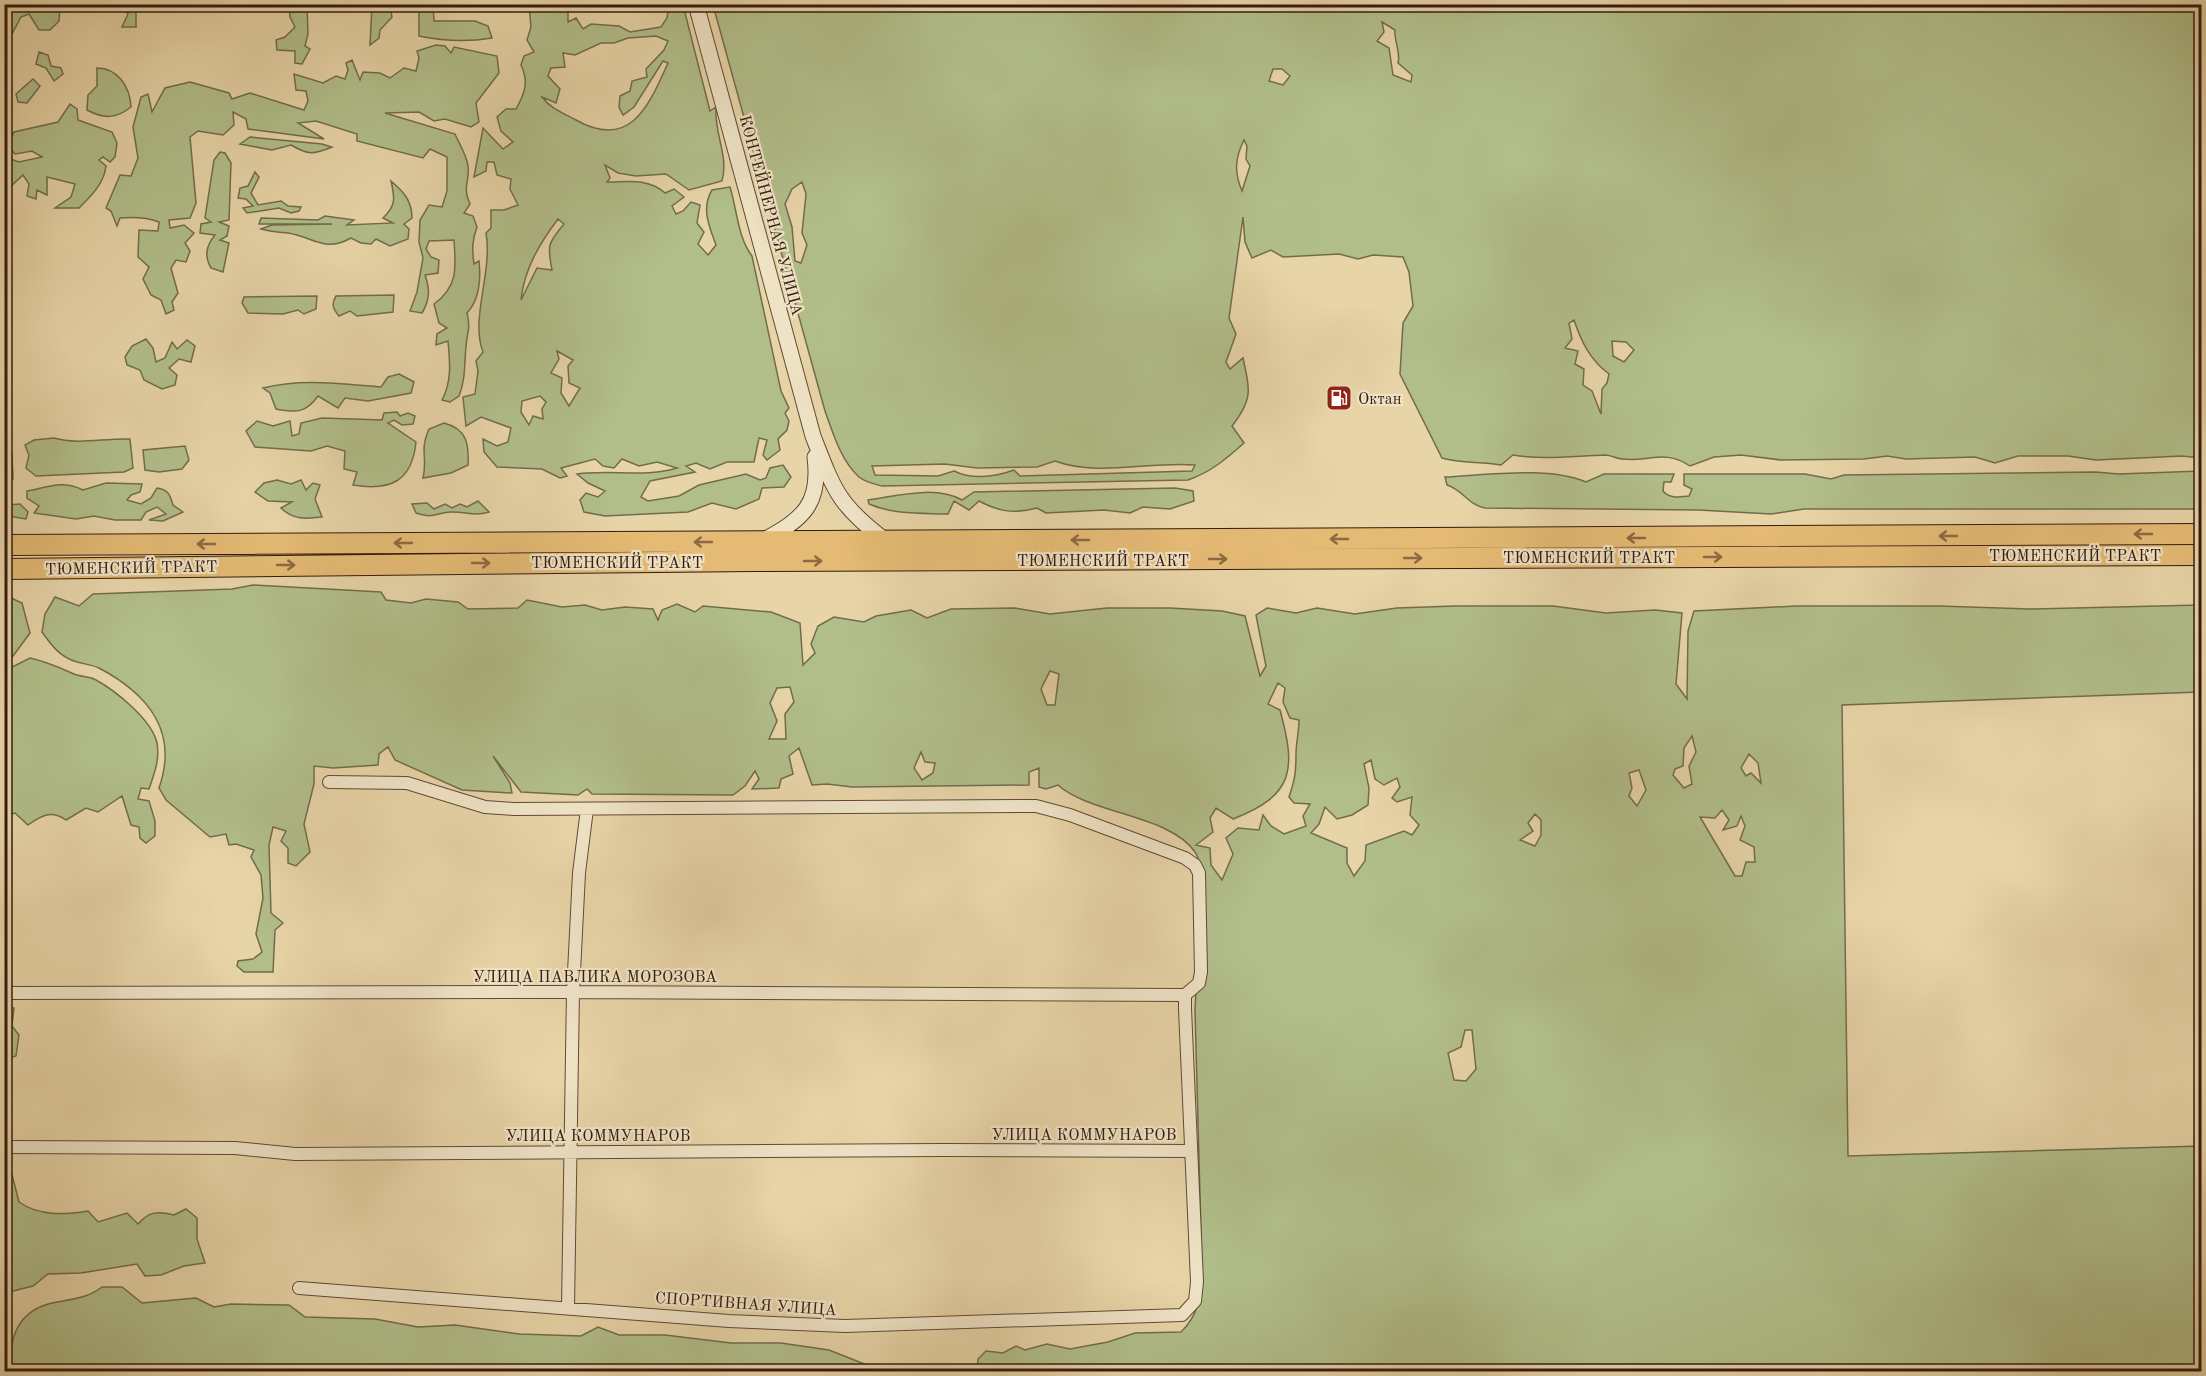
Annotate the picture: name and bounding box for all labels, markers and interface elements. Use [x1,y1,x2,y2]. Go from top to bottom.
street label: КОНТЕЙНЕРНАЯ УЛИЦА [736,113,808,317]
fuel station icon: Октан [1324,383,1354,413]
place label: Октан [1358,392,1402,408]
one-way arrow [2134,528,2154,540]
one-way arrow [1939,530,1959,542]
one-way arrow [1627,532,1647,544]
one-way arrow [1330,533,1350,545]
one-way arrow [1070,534,1090,546]
one-way arrow [693,536,713,548]
one-way arrow [393,537,413,549]
one-way arrow [196,538,216,550]
street label: ТЮМЕНСКИЙ ТРАКТ [1989,545,2161,565]
street label: ТЮМЕНСКИЙ ТРАКТ [1503,547,1675,567]
street label: ТЮМЕНСКИЙ ТРАКТ [1017,550,1189,570]
one-way arrow [1702,551,1722,563]
street label: ТЮМЕНСКИЙ ТРАКТ [531,552,703,572]
one-way arrow [1402,552,1422,564]
one-way arrow [1207,553,1227,565]
street label: ТЮМЕНСКИЙ ТРАКТ [45,555,217,579]
one-way arrow [802,555,822,567]
one-way arrow [470,558,490,569]
one-way arrow [275,559,295,571]
street label: УЛИЦА ПАВЛИКА МОРОЗОВА [473,970,717,986]
street label: УЛИЦА КОММУНАРОВ [991,1128,1177,1144]
street label: УЛИЦА КОММУНАРОВ [505,1129,691,1145]
street label: СПОРТИВНАЯ УЛИЦА [654,1291,837,1319]

